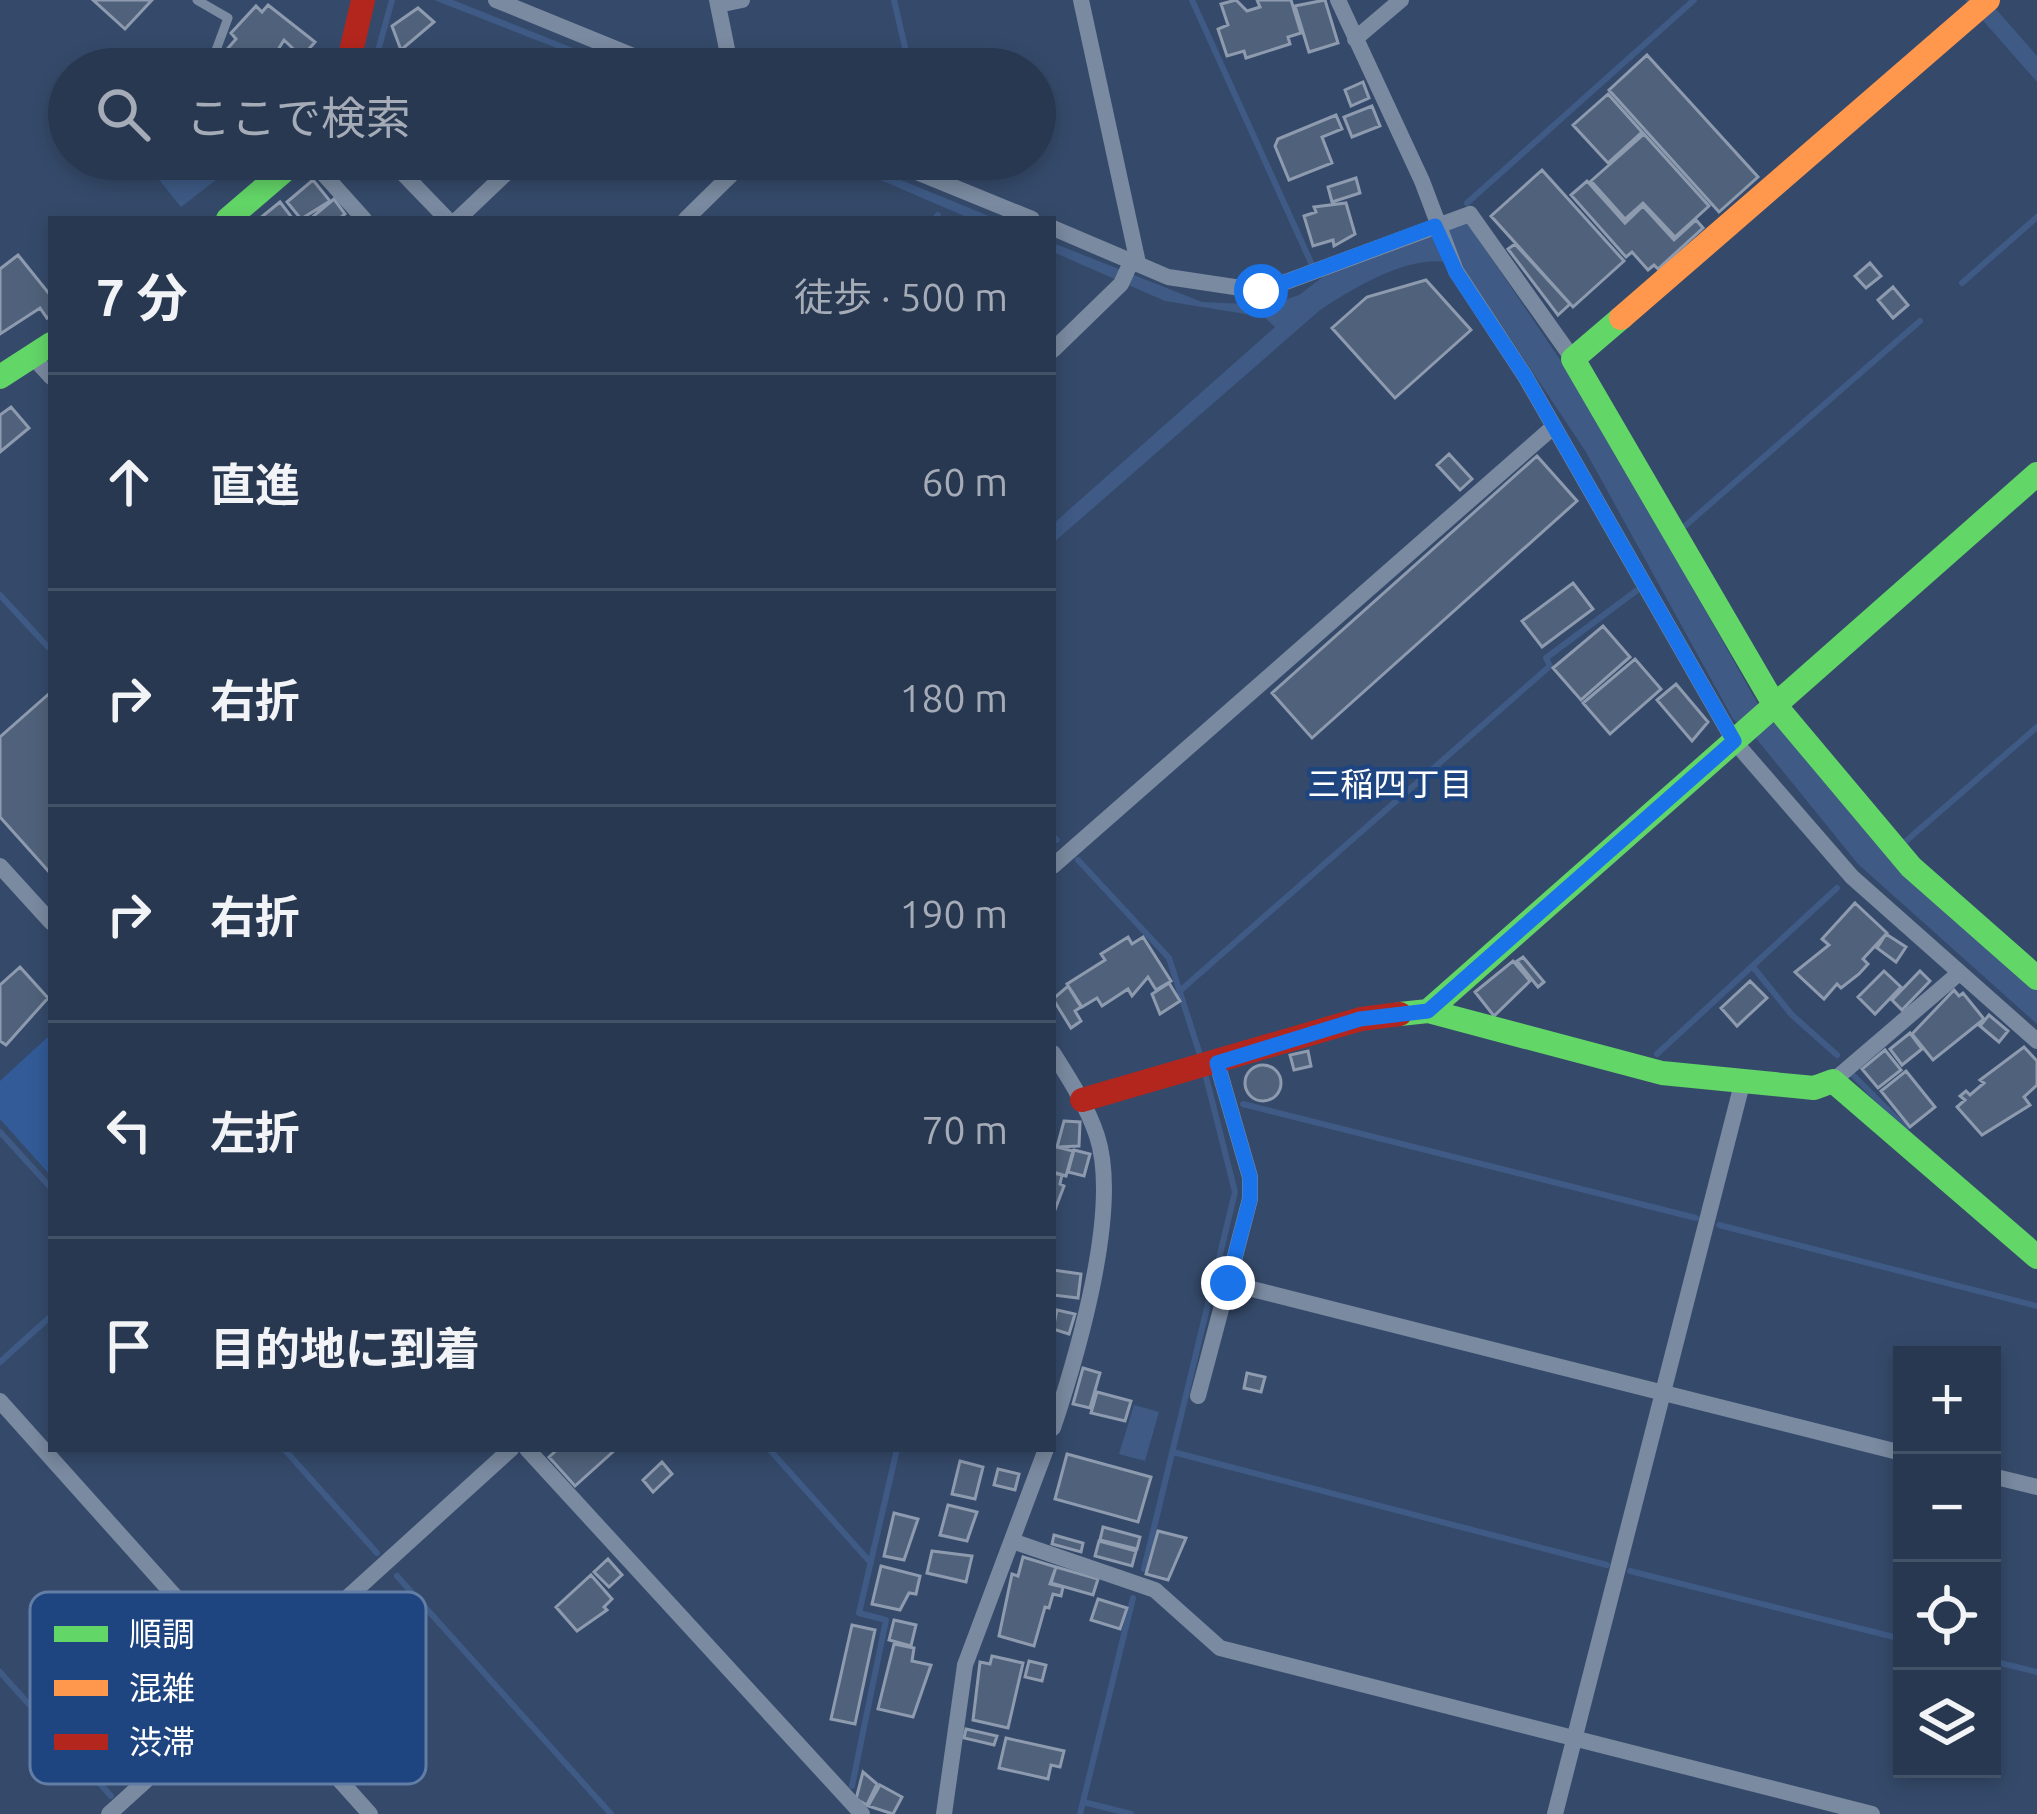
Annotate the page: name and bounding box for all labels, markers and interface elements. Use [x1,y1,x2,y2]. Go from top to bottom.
search box [48,48,1056,180]
icon: search [90,81,156,147]
text: ここで検索 [186,92,411,143]
route start [1234,264,1288,318]
text: 7 分 [96,268,188,326]
text: 徒歩 · 500 m [794,275,1008,318]
icon: ahead [96,449,162,515]
text: 直進 [210,459,300,510]
text: 60 m [921,460,1008,503]
icon: right [96,665,162,731]
text: 右折 [210,675,300,726]
text: 180 m [899,676,1008,719]
district label: 三稲四丁目 [1308,765,1473,802]
icon: right [96,881,162,947]
text: 右折 [210,891,300,942]
text: 190 m [899,892,1008,935]
icon: left [96,1097,162,1163]
text: 左折 [210,1107,300,1158]
text: 70 m [921,1108,1008,1151]
route end [1201,1256,1255,1310]
icon: arrive [96,1313,162,1379]
text: 目的地に到着 [210,1323,480,1374]
map controls [1893,1346,2001,1778]
button: + [1893,1346,2001,1454]
button: − [1893,1454,2001,1562]
button: locate [1893,1562,2001,1670]
legend [30,1592,426,1784]
text: 順調 [129,1615,195,1652]
text: 混雑 [129,1669,195,1706]
button: layers [1893,1670,2001,1778]
text: 渋滞 [129,1723,195,1760]

